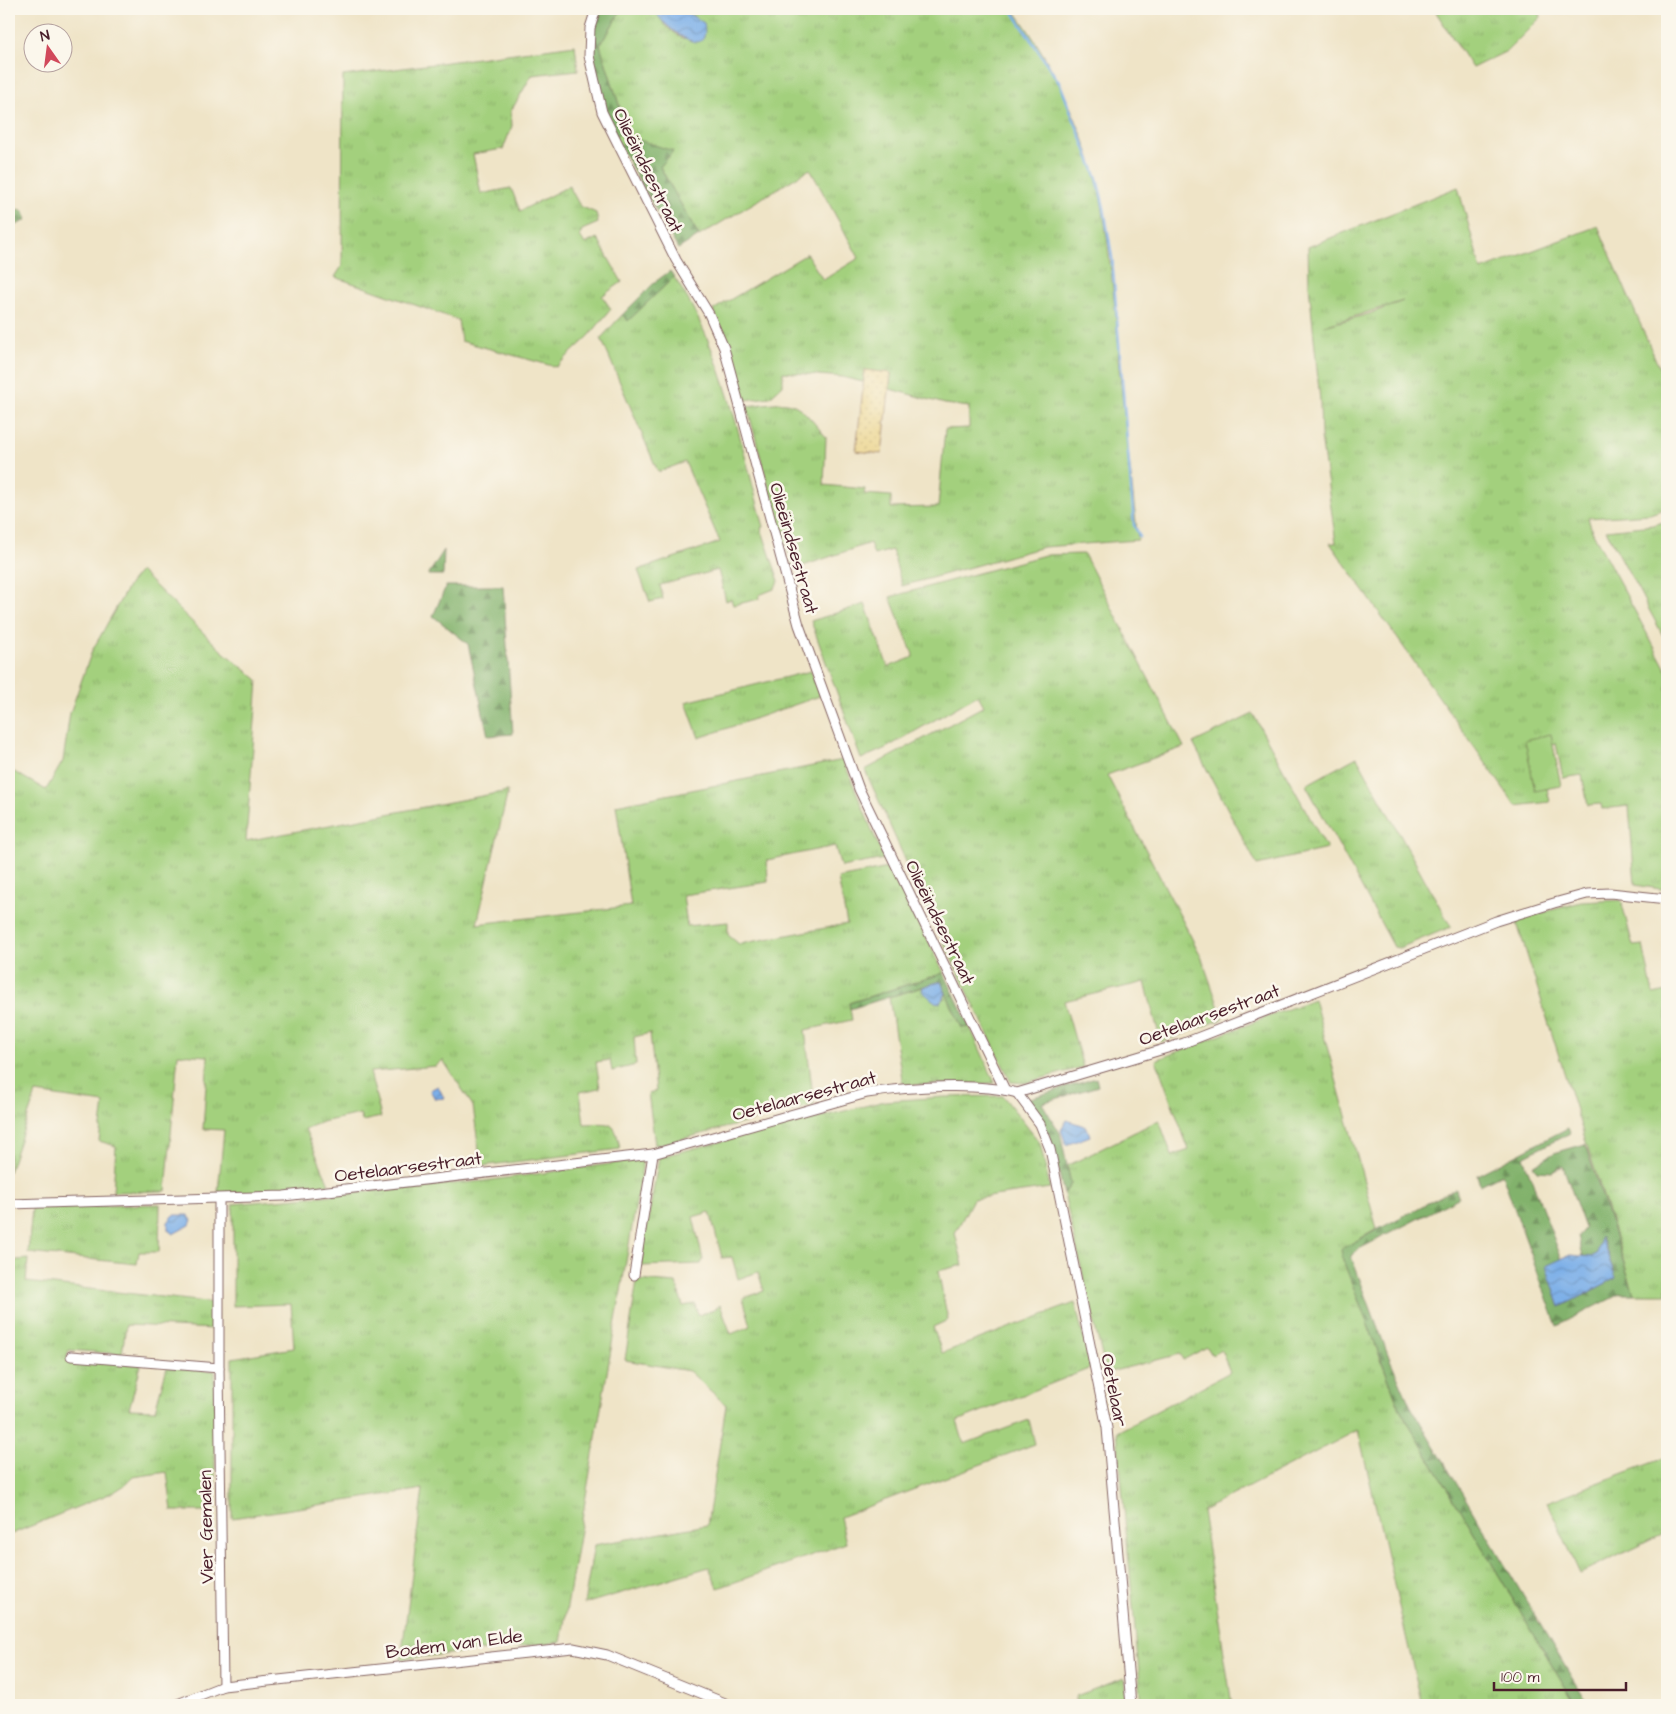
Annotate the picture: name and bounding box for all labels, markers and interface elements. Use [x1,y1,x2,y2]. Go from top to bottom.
north arrow [22,22,72,72]
text: N [38,26,52,47]
street label: Olieëindsestraat [606,104,690,238]
street label: Olieëindsestraat [762,479,825,618]
street label: Olieëindsestraat [898,856,982,990]
street label: Oetelaarsestraat [1135,977,1284,1053]
street label: Oetelaarsestraat [729,1064,880,1129]
street label: Oetelaarsestraat [333,1145,484,1190]
street label: Oetelaar [1093,1351,1134,1430]
street label: Vier Gemalen [192,1470,221,1584]
street label: Bodem van Elde [384,1623,524,1666]
scale bar [1494,1659,1626,1691]
text: 100 m [1501,1667,1540,1688]

